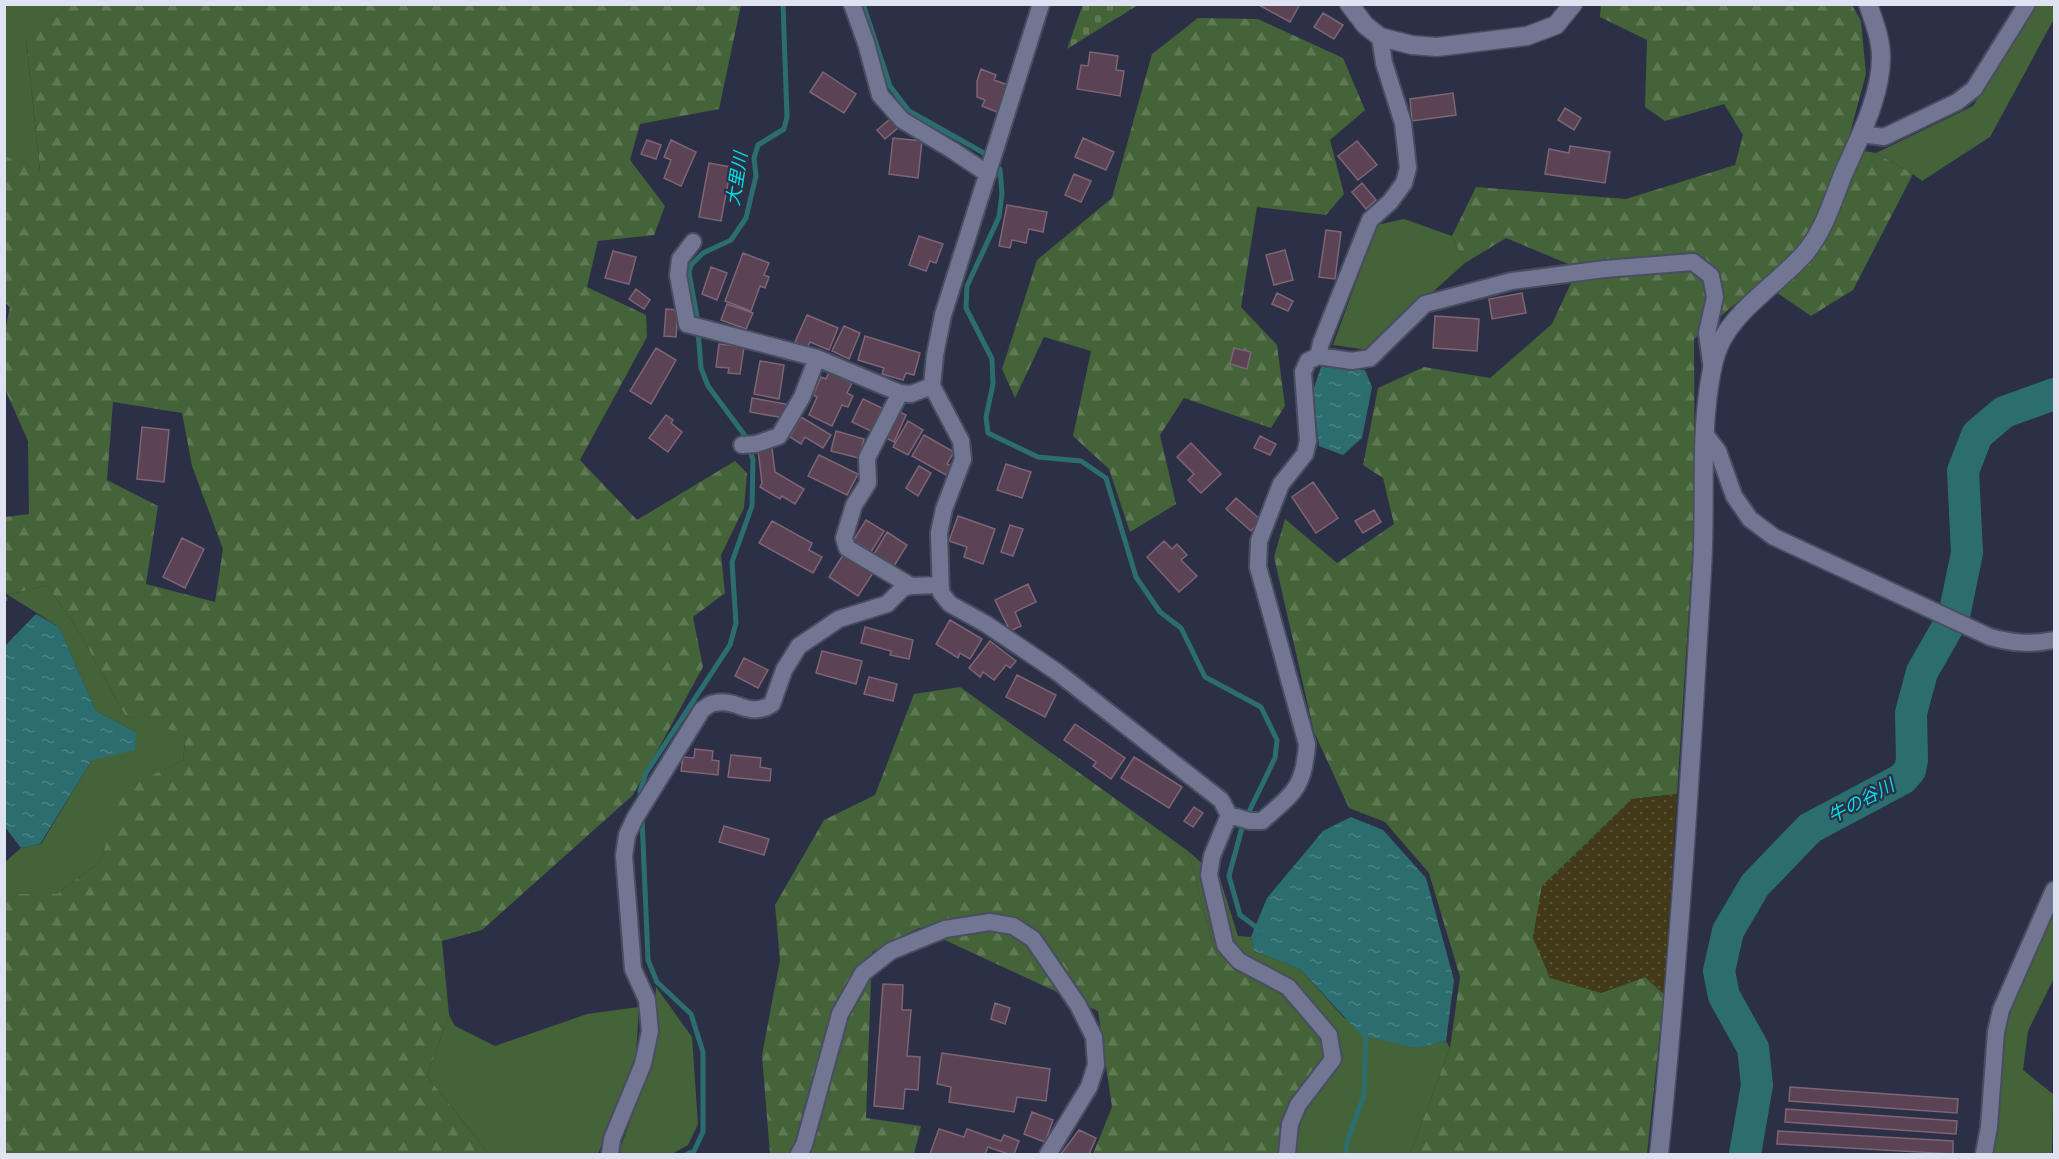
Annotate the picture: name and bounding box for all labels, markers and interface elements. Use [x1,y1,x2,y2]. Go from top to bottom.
water label: 大里川 [718,148,753,208]
water label: 牛の谷川 [1822,770,1900,828]

